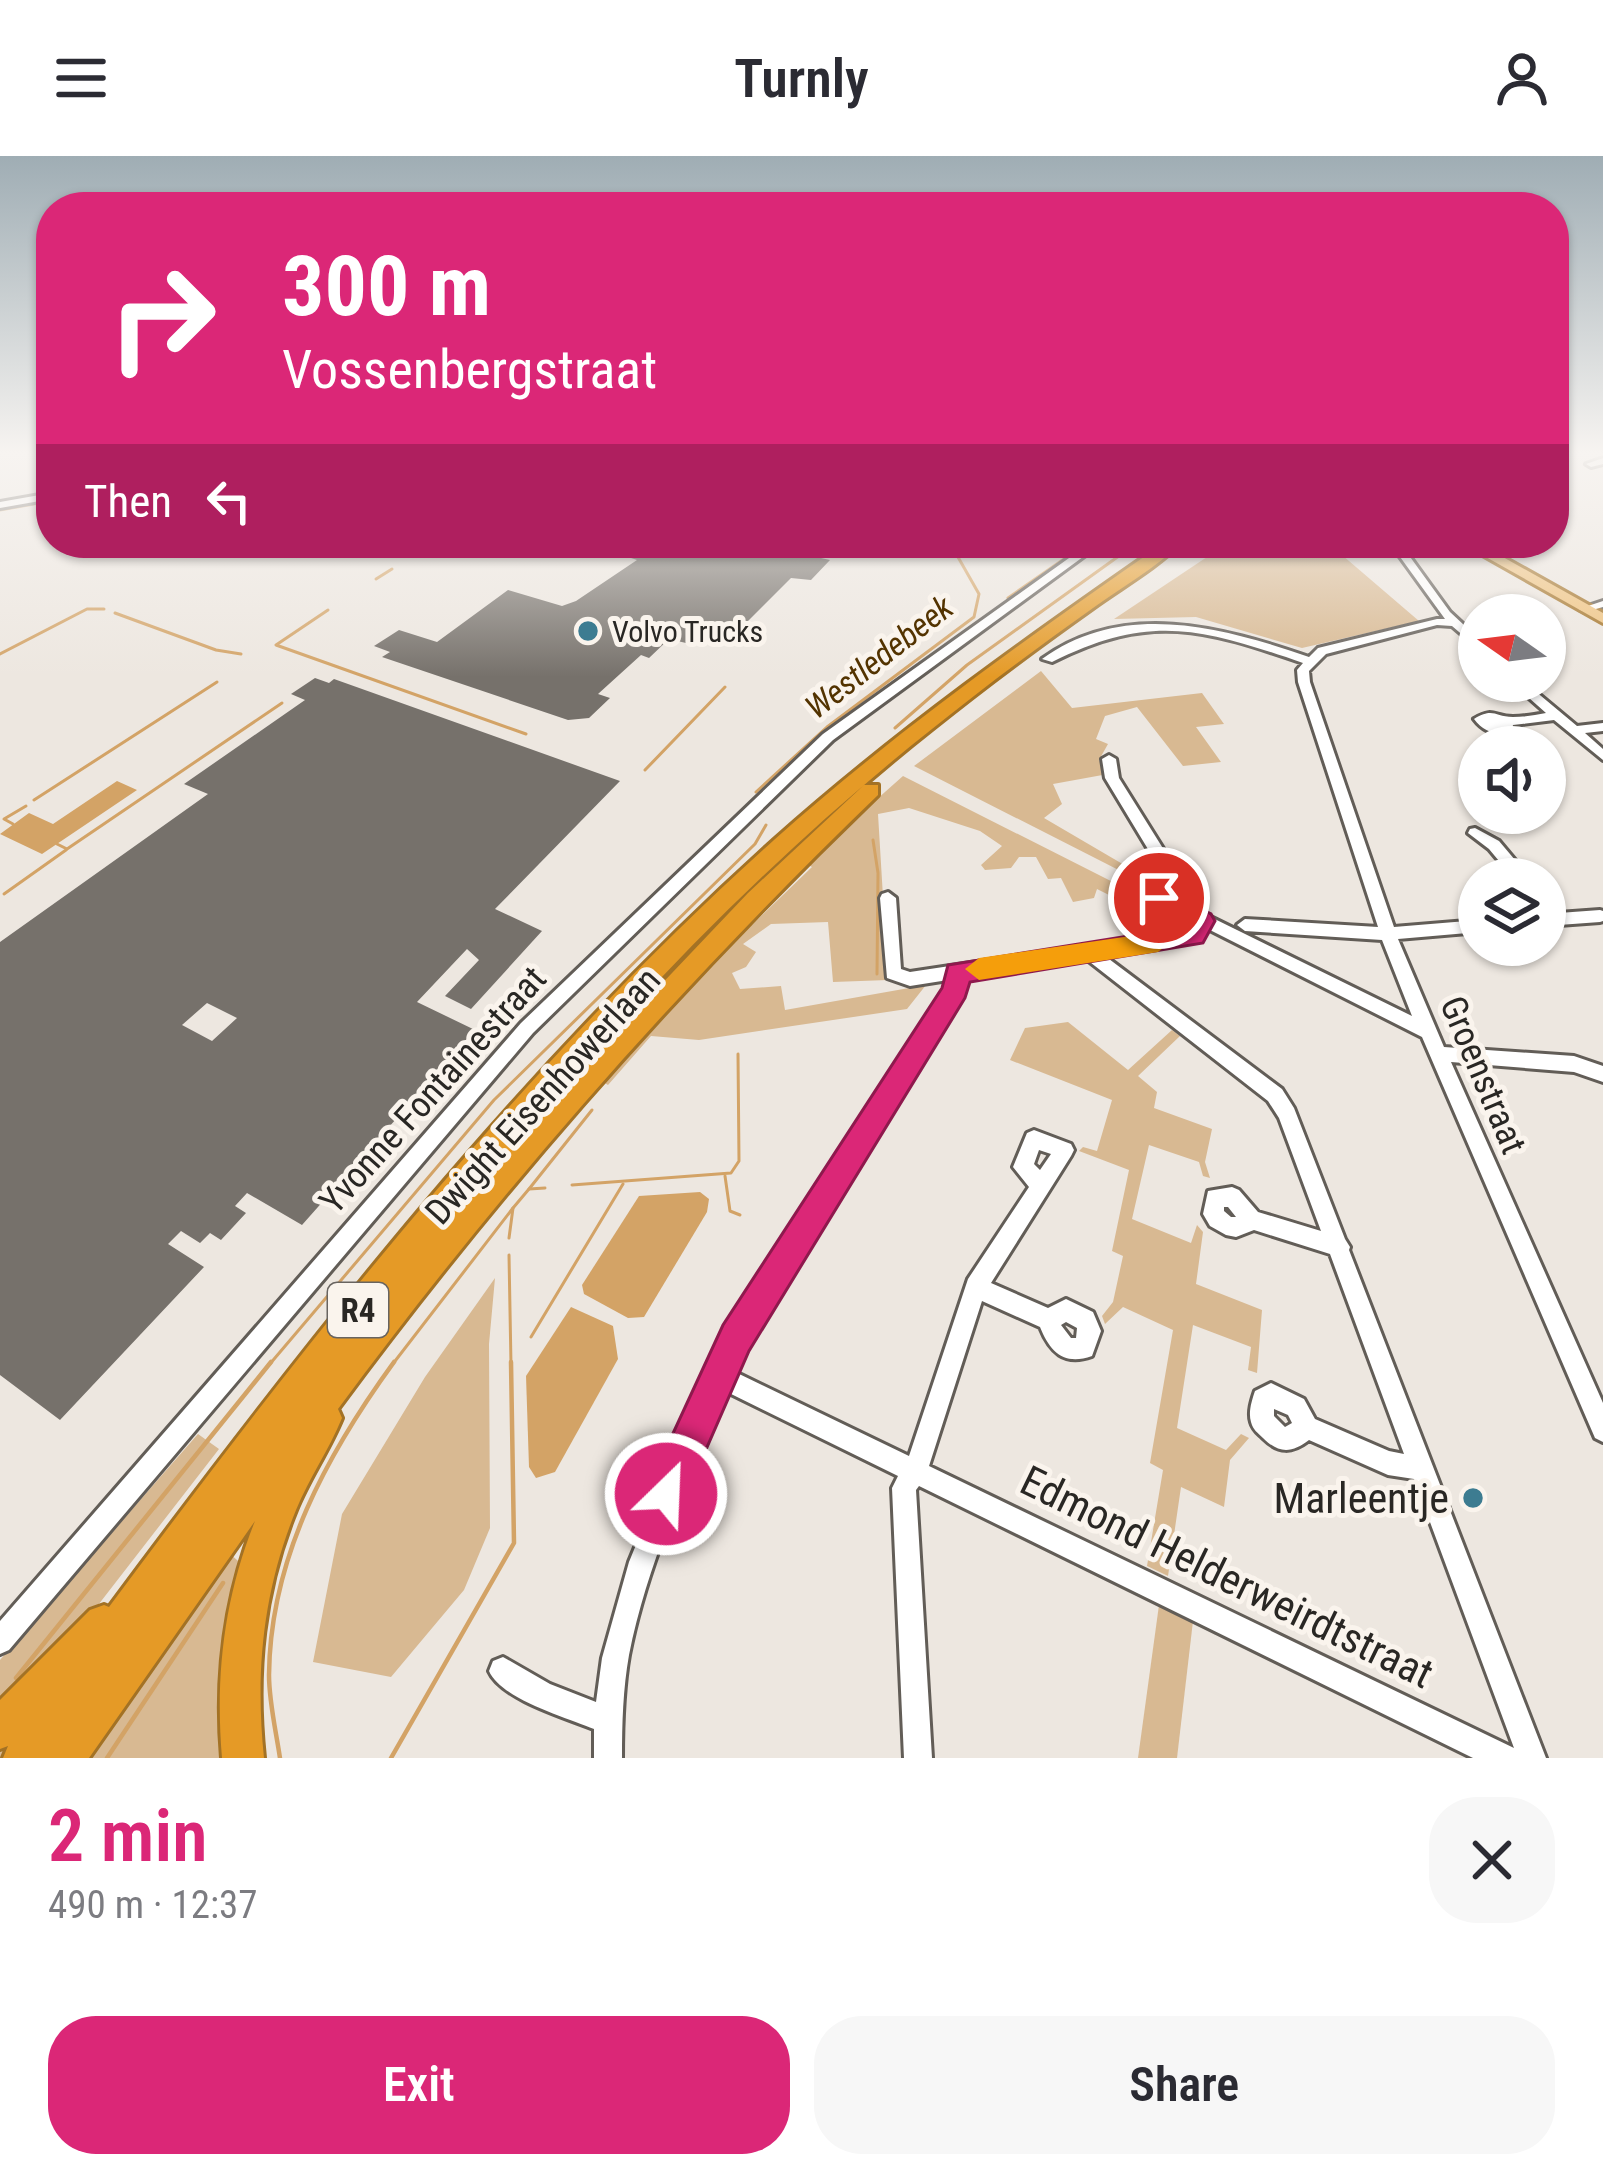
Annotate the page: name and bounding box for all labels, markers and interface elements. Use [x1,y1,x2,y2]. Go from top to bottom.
icon: menu [48,45,114,111]
icon: person [1489,45,1555,111]
text: Turnly [734,47,869,110]
text: 300 m [282,237,491,336]
icon: right [84,240,240,396]
text: Vossenbergstraat [282,338,657,401]
icon: left [196,468,262,534]
text: Then [84,475,172,528]
water label: Westledebeek [797,587,961,727]
north arrow [1458,594,1566,702]
map controls [1458,594,1566,966]
place label: Volvo Trucks [612,614,763,649]
marker: Volvo Trucks [575,618,601,644]
button: sound [1458,726,1566,834]
pin [1108,847,1210,949]
button: layers [1458,858,1566,966]
icon: arrive [1126,865,1192,931]
street label: Yvonne Fontainestraat [311,958,555,1222]
street label: Dwight Eisenhowerlaan [417,959,669,1233]
street label: Groenstraat [1431,990,1535,1160]
road number: R4 [328,1283,388,1337]
position arrow [603,1431,729,1557]
street label: Edmond Helderweirdtstraat [1013,1456,1441,1698]
place label: Marleentje [1273,1474,1449,1523]
marker: Marleentje [1460,1485,1486,1511]
text: 2 min [48,1794,207,1879]
button: close [1429,1797,1555,1923]
text: 490 m · 12:37 [48,1882,258,1928]
button: Exit [48,2016,790,2154]
button: Share [814,2016,1555,2154]

